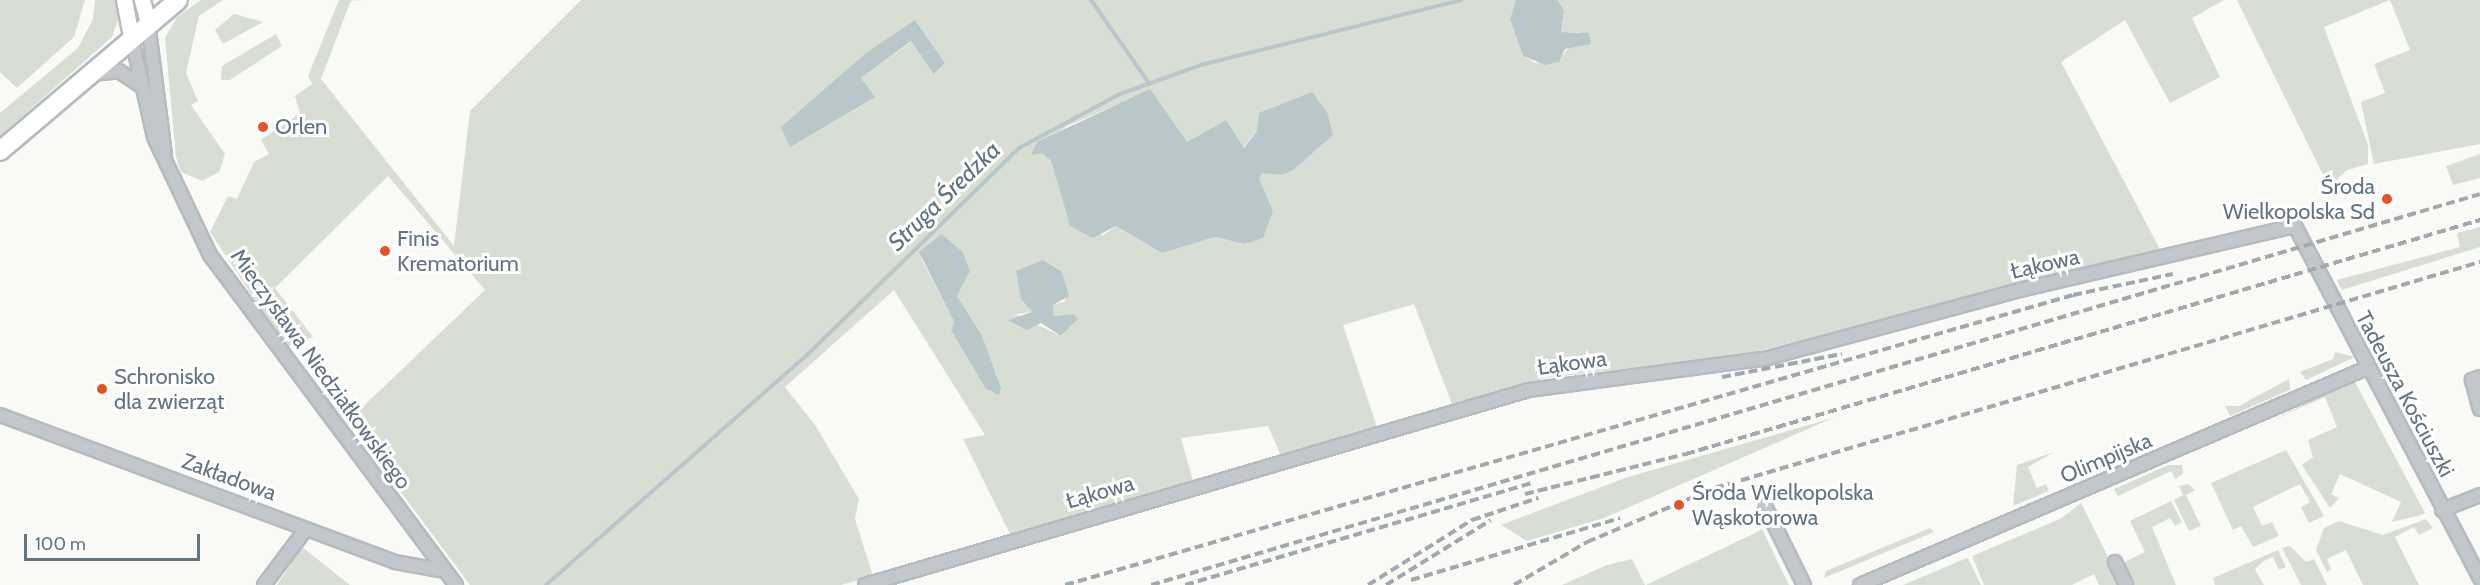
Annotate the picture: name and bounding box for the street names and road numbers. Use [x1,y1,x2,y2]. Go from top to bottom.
street label: Łąkowa [2008,243,2082,285]
street label: Mieczysława Niedziałkowskiego [225,244,417,494]
street label: Tadeusza Kościuszki [2350,307,2460,481]
street label: Łąkowa [1536,345,1608,381]
street label: Olimpijska [2056,427,2156,489]
street label: Zakładowa [178,448,280,506]
street label: Łąkowa [1063,470,1137,514]

